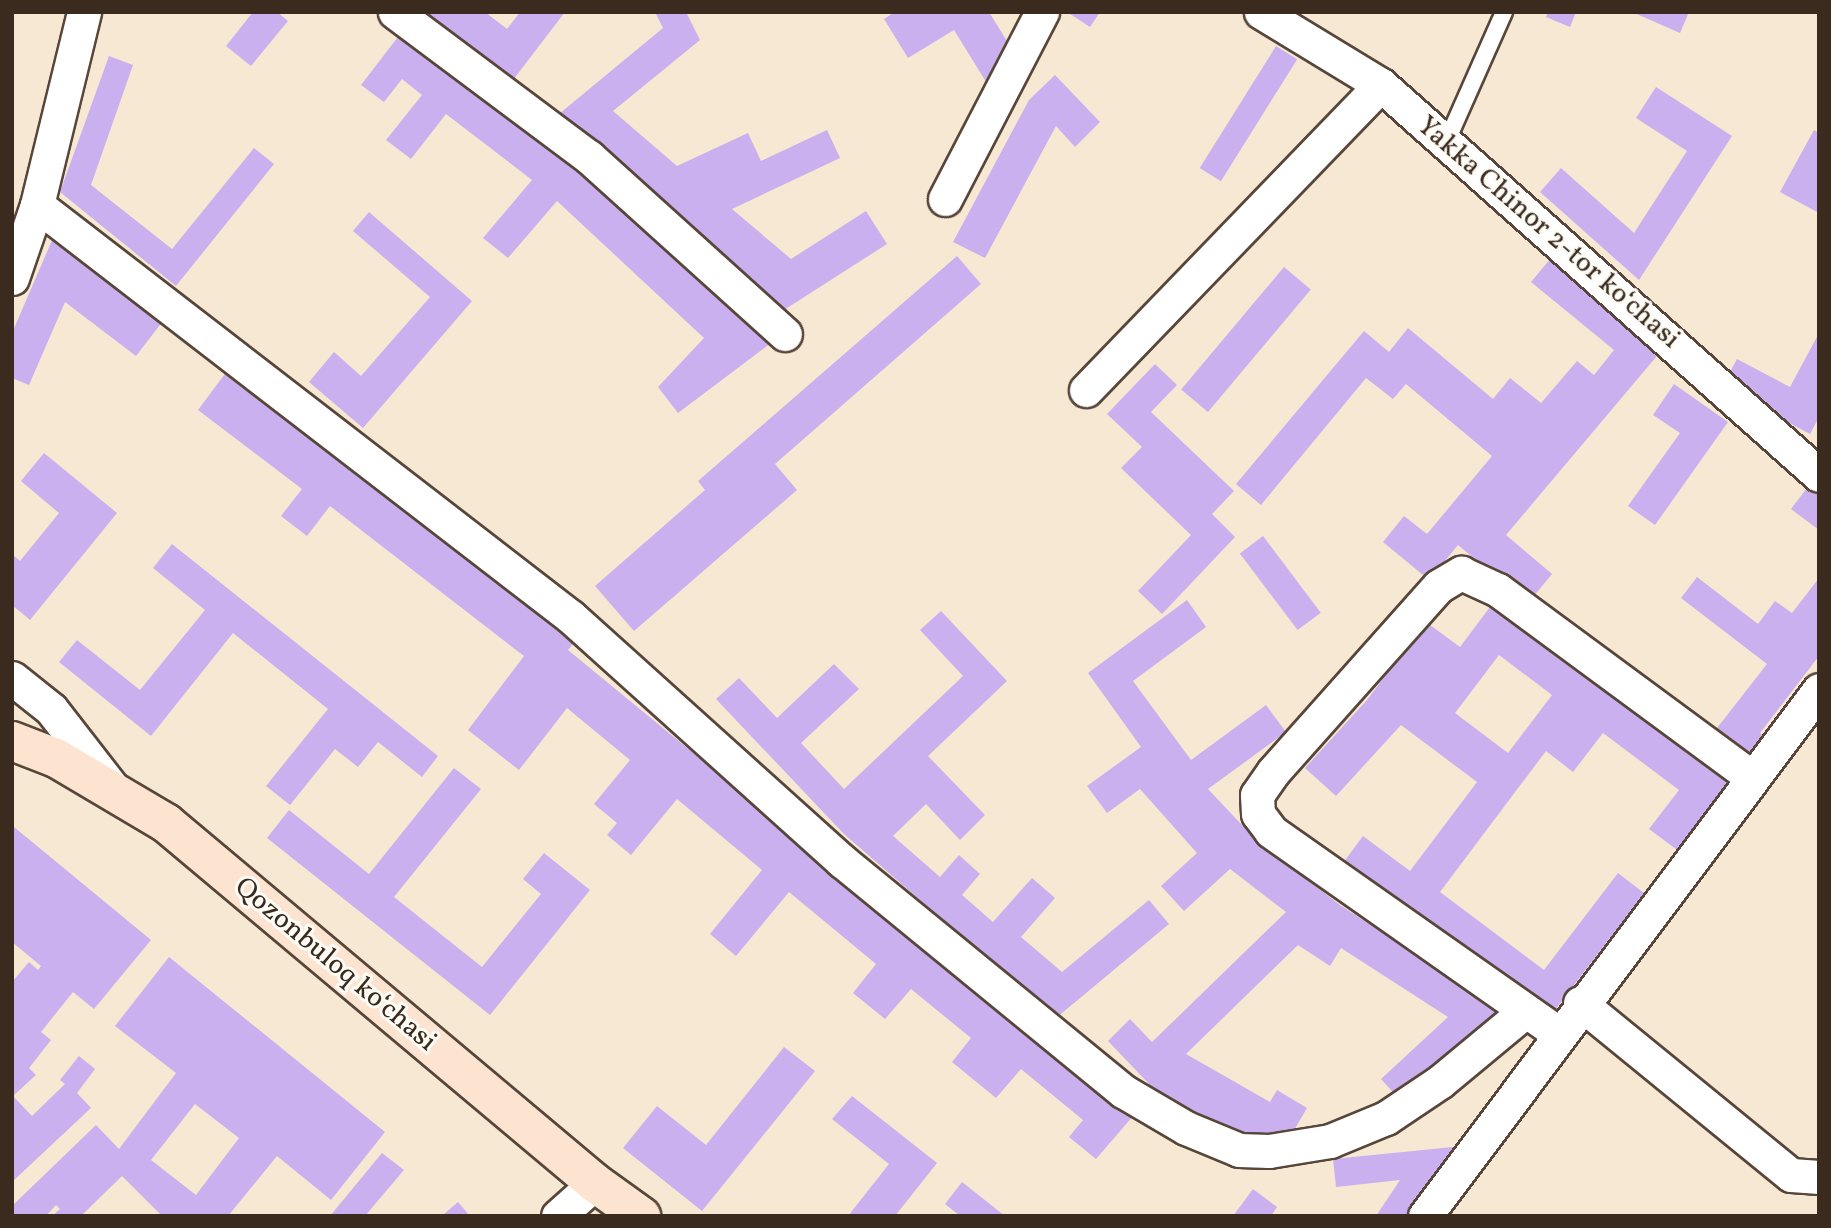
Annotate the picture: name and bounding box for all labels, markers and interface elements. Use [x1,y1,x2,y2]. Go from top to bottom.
street label: Yakka Chinor 2-tor koʻchasi [1410,110,1686,356]
street label: Qozonbuloq koʻchasi [227,871,443,1059]

